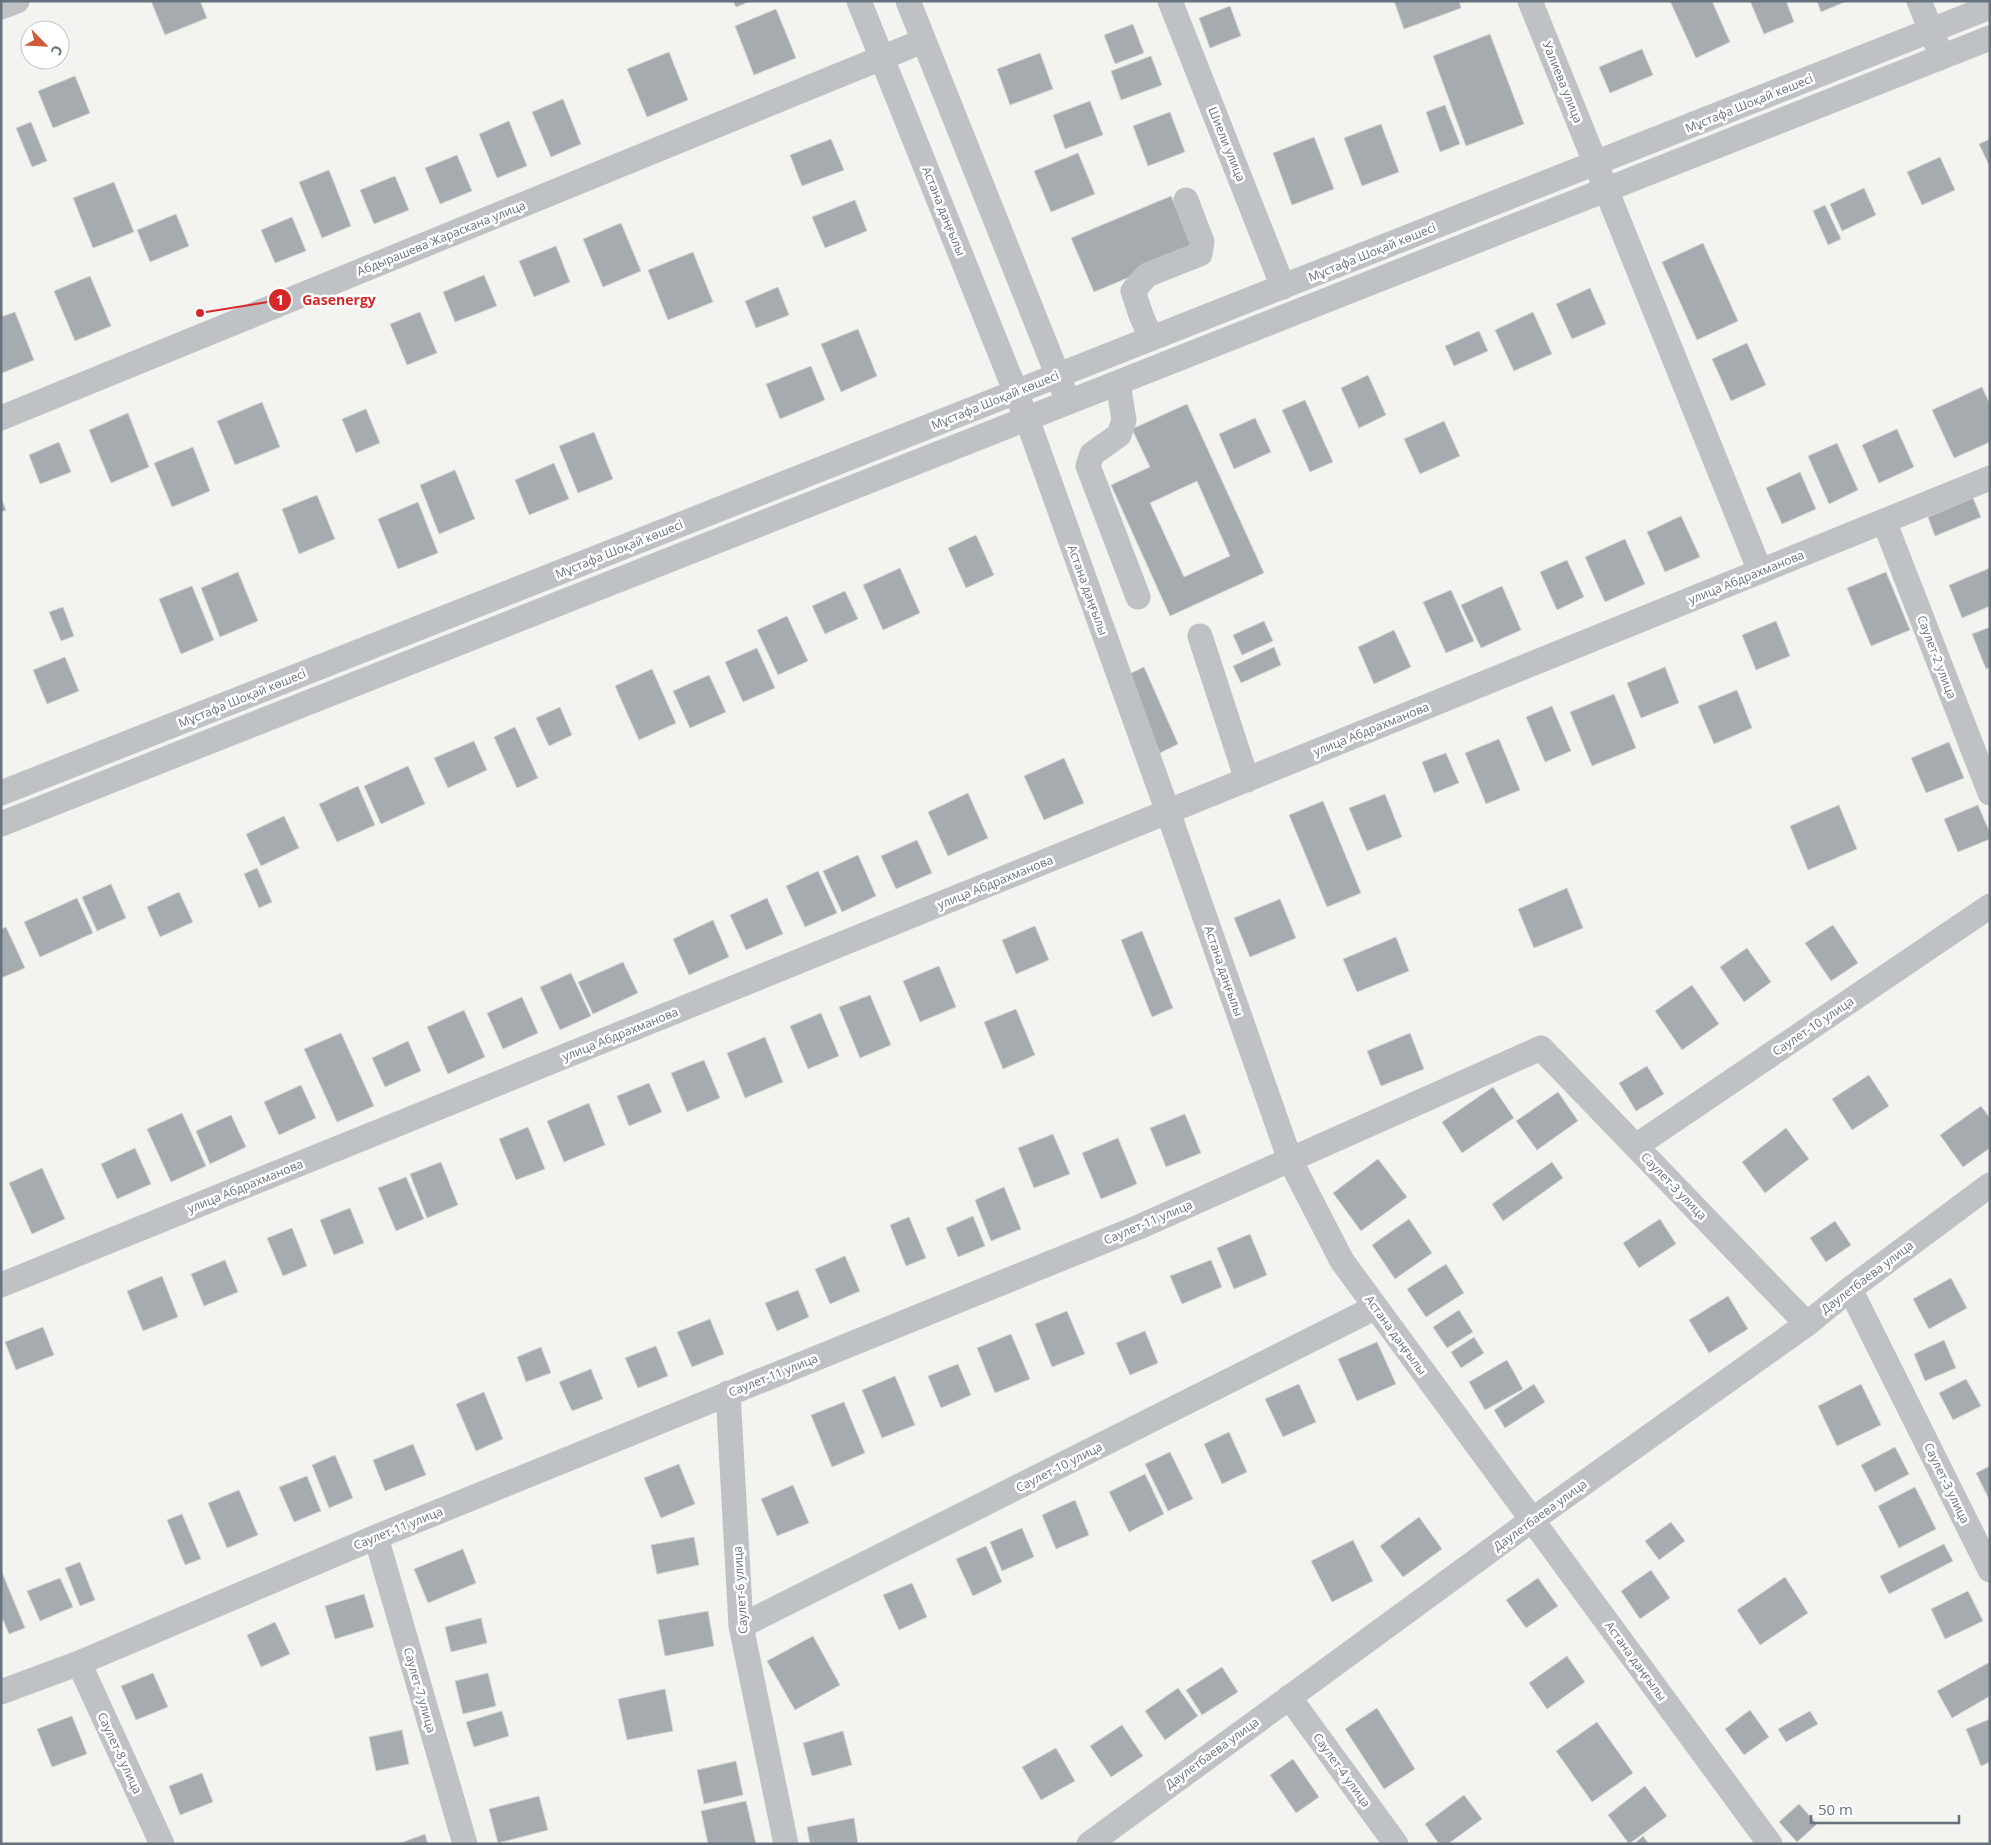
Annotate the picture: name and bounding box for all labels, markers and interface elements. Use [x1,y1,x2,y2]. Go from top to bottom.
north arrow [20,20,70,70]
street label: Уалиева улица [1539,39,1587,125]
text: С [47,43,68,59]
street label: Мұстафа Шоқай көшесі [1683,70,1815,136]
street label: Шиели улица [1204,104,1250,184]
street label: Астана даңғылы [918,164,970,258]
street label: Абдырашева Жараскана улица [354,196,528,280]
street label: Мұстафа Шоқай көшесі [1306,219,1438,285]
callout: Gasenergy [267,286,386,315]
text: 1 [276,289,284,309]
text: Gasenergy [302,290,376,309]
street label: Мұстафа Шоқай көшесі [929,367,1061,433]
street label: Мұстафа Шоқай көшесі [553,516,685,582]
street label: Астана даңғылы [1064,543,1112,637]
street label: улица Абдрахманова [1686,546,1806,608]
street label: Саулет-2 улица [1913,613,1961,701]
street label: Мұстафа Шоқай көшесі [176,665,308,731]
street label: улица Абдрахманова [1311,698,1431,760]
street label: улица Абдрахманова [935,851,1055,913]
street label: Астана даңғылы [1201,923,1247,1019]
street label: Саулет-10 улица [1769,992,1857,1060]
street label: улица Абдрахманова [560,1003,680,1065]
street label: Саулет-3 улица [1637,1148,1711,1224]
street label: улица Абдрахманова [185,1155,305,1217]
street label: Саулет-11 улица [1101,1196,1195,1248]
street label: Даулетбаева улица [1817,1236,1917,1318]
street label: Астана даңғылы [1361,1292,1431,1378]
street label: Саулет-11 улица [726,1349,820,1401]
street label: Саулет-10 улица [1013,1438,1105,1496]
street label: Саулет-3 улица [1920,1440,1974,1526]
street label: Даулетбаева улица [1490,1475,1590,1555]
street label: Саулет-11 улица [351,1502,445,1554]
street label: Саулет-6 улица [728,1545,752,1635]
street label: Астана даңғылы [1601,1618,1671,1704]
street label: Саулет-7 улица [400,1645,440,1735]
street label: Саулет-8 улица [94,1710,146,1796]
street label: Даулетбаева улица [1162,1713,1262,1793]
street label: Саулет-4 улица [1309,1729,1375,1811]
scale bar [1811,1792,1958,1824]
text: 50 m [1818,1799,1853,1819]

